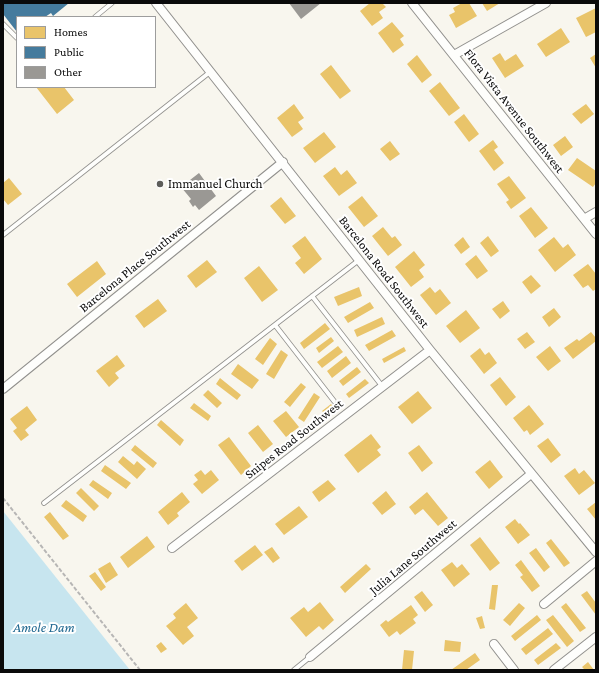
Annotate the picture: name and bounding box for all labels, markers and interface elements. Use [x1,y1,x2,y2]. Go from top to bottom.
legend [16,16,156,88]
text: Homes [54,25,87,39]
text: Public [54,45,84,59]
street label: Flora Vista Avenue Southwest [461,46,567,176]
text: Other [54,65,82,79]
place label: Immanuel Church [168,176,262,192]
marker: Immanuel Church [155,179,165,189]
street label: Barcelona Road Southwest [335,213,433,331]
street label: Barcelona Place Southwest [76,216,194,316]
street label: Snipes Road Southwest [242,396,346,482]
street label: Julia Lane Southwest [366,516,460,598]
water label: Amole Dam [13,620,75,636]

